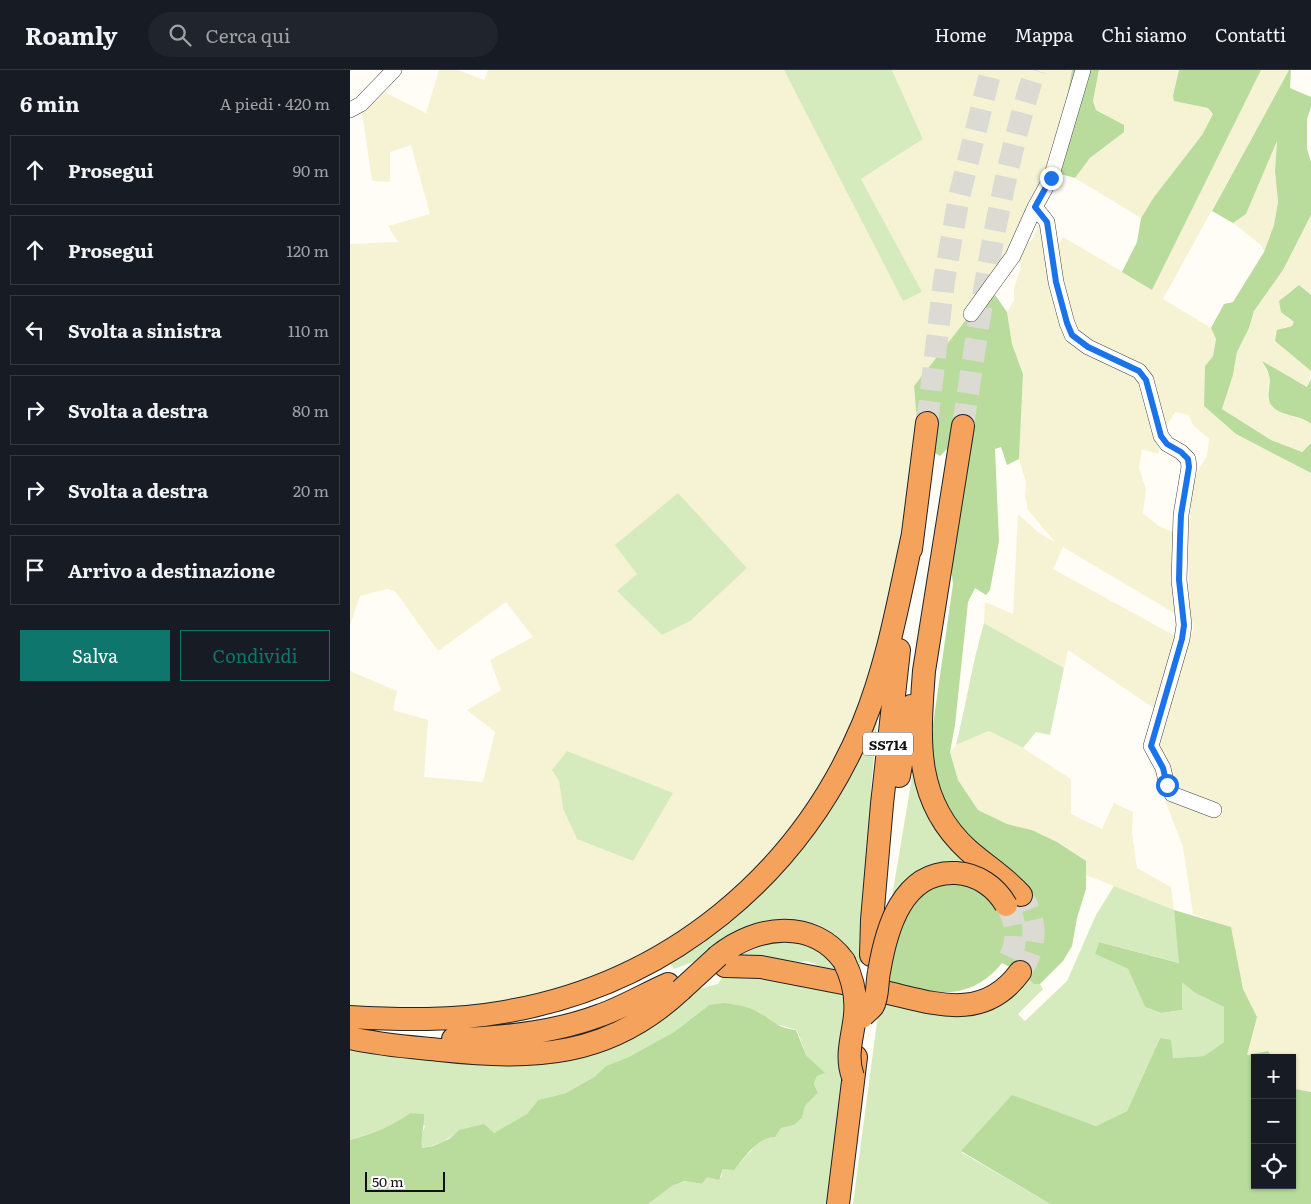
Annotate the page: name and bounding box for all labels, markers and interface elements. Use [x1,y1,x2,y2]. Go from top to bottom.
search box [148,12,498,57]
text: Roamly [25,17,118,52]
icon: search [166,21,194,49]
text: Cerca qui [206,21,290,49]
text: Home [934,21,986,48]
text: Mappa [1014,21,1073,48]
text: Chi siamo [1101,21,1187,48]
text: Contatti [1215,21,1286,48]
text: 6 min [20,87,80,118]
text: A piedi · 420 m [220,91,330,115]
icon: ahead [21,156,49,184]
text: Prosegui [68,156,154,184]
text: 90 m [293,158,329,182]
route end [1040,167,1063,190]
icon: ahead [21,236,49,264]
text: Prosegui [68,236,154,264]
text: 120 m [286,238,329,262]
icon: left [21,316,49,344]
text: Svolta a sinistra [68,316,222,344]
text: 110 m [288,318,329,342]
icon: right [21,396,49,424]
text: Svolta a destra [68,396,208,424]
text: 80 m [292,398,329,422]
icon: right [21,476,49,504]
text: Svolta a destra [68,476,208,504]
text: 20 m [293,478,329,502]
icon: arrive [21,556,49,584]
text: Arrivo a destinazione [68,556,275,584]
button: Salva [20,630,170,681]
button: Condividi [180,630,330,681]
road number: SS714 [863,732,913,756]
route start [1156,774,1179,797]
map controls [1251,1054,1296,1189]
button: + [1251,1054,1296,1099]
button: − [1251,1099,1296,1144]
button: locate [1251,1144,1296,1189]
scale bar [365,1169,445,1192]
text: 50 m [372,1171,404,1191]

